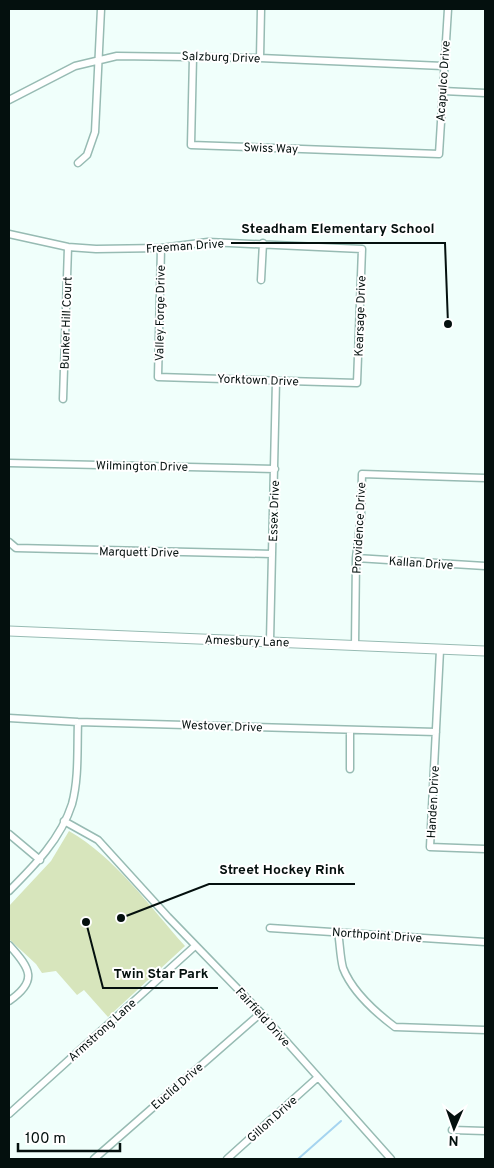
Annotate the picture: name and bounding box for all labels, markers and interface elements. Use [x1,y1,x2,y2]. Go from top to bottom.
street label: Acapulco Drive [433,40,455,122]
street label: Salzburg Drive [181,49,261,67]
street label: Swiss Way [243,140,299,158]
callout: Steadham Elementary School [231,214,445,243]
text: Steadham Elementary School [241,221,435,238]
street label: Freeman Drive [146,236,225,258]
street label: Valley Forge Drive [152,265,170,361]
street label: Kearsage Drive [352,275,370,357]
street label: Bunker Hill Court [57,276,77,370]
street label: Yorktown Drive [217,372,299,390]
street label: Wilmington Drive [96,458,188,476]
street label: Essex Drive [266,480,284,542]
street label: Providence Drive [350,482,370,574]
street label: Marquett Drive [99,544,179,562]
street label: Kallan Drive [388,554,454,574]
street label: Amesbury Lane [204,633,289,651]
street label: Westover Drive [181,718,263,736]
street label: Handen Drive [424,765,444,839]
callout: Street Hockey Rink [209,855,355,884]
text: Street Hockey Rink [219,862,345,879]
street label: Northpoint Drive [331,925,423,947]
callout: Twin Star Park [103,959,218,988]
text: Twin Star Park [113,966,209,983]
street label: Fairfield Drive [231,985,293,1051]
street label: Armstrong Lane [65,996,140,1066]
street label: Euclid Drive [148,1060,207,1114]
street label: Gillon Drive [244,1093,301,1147]
north arrow [429,1103,479,1153]
scale bar [18,1120,120,1152]
text: 100 m [25,1130,66,1149]
text: N [448,1131,459,1148]

